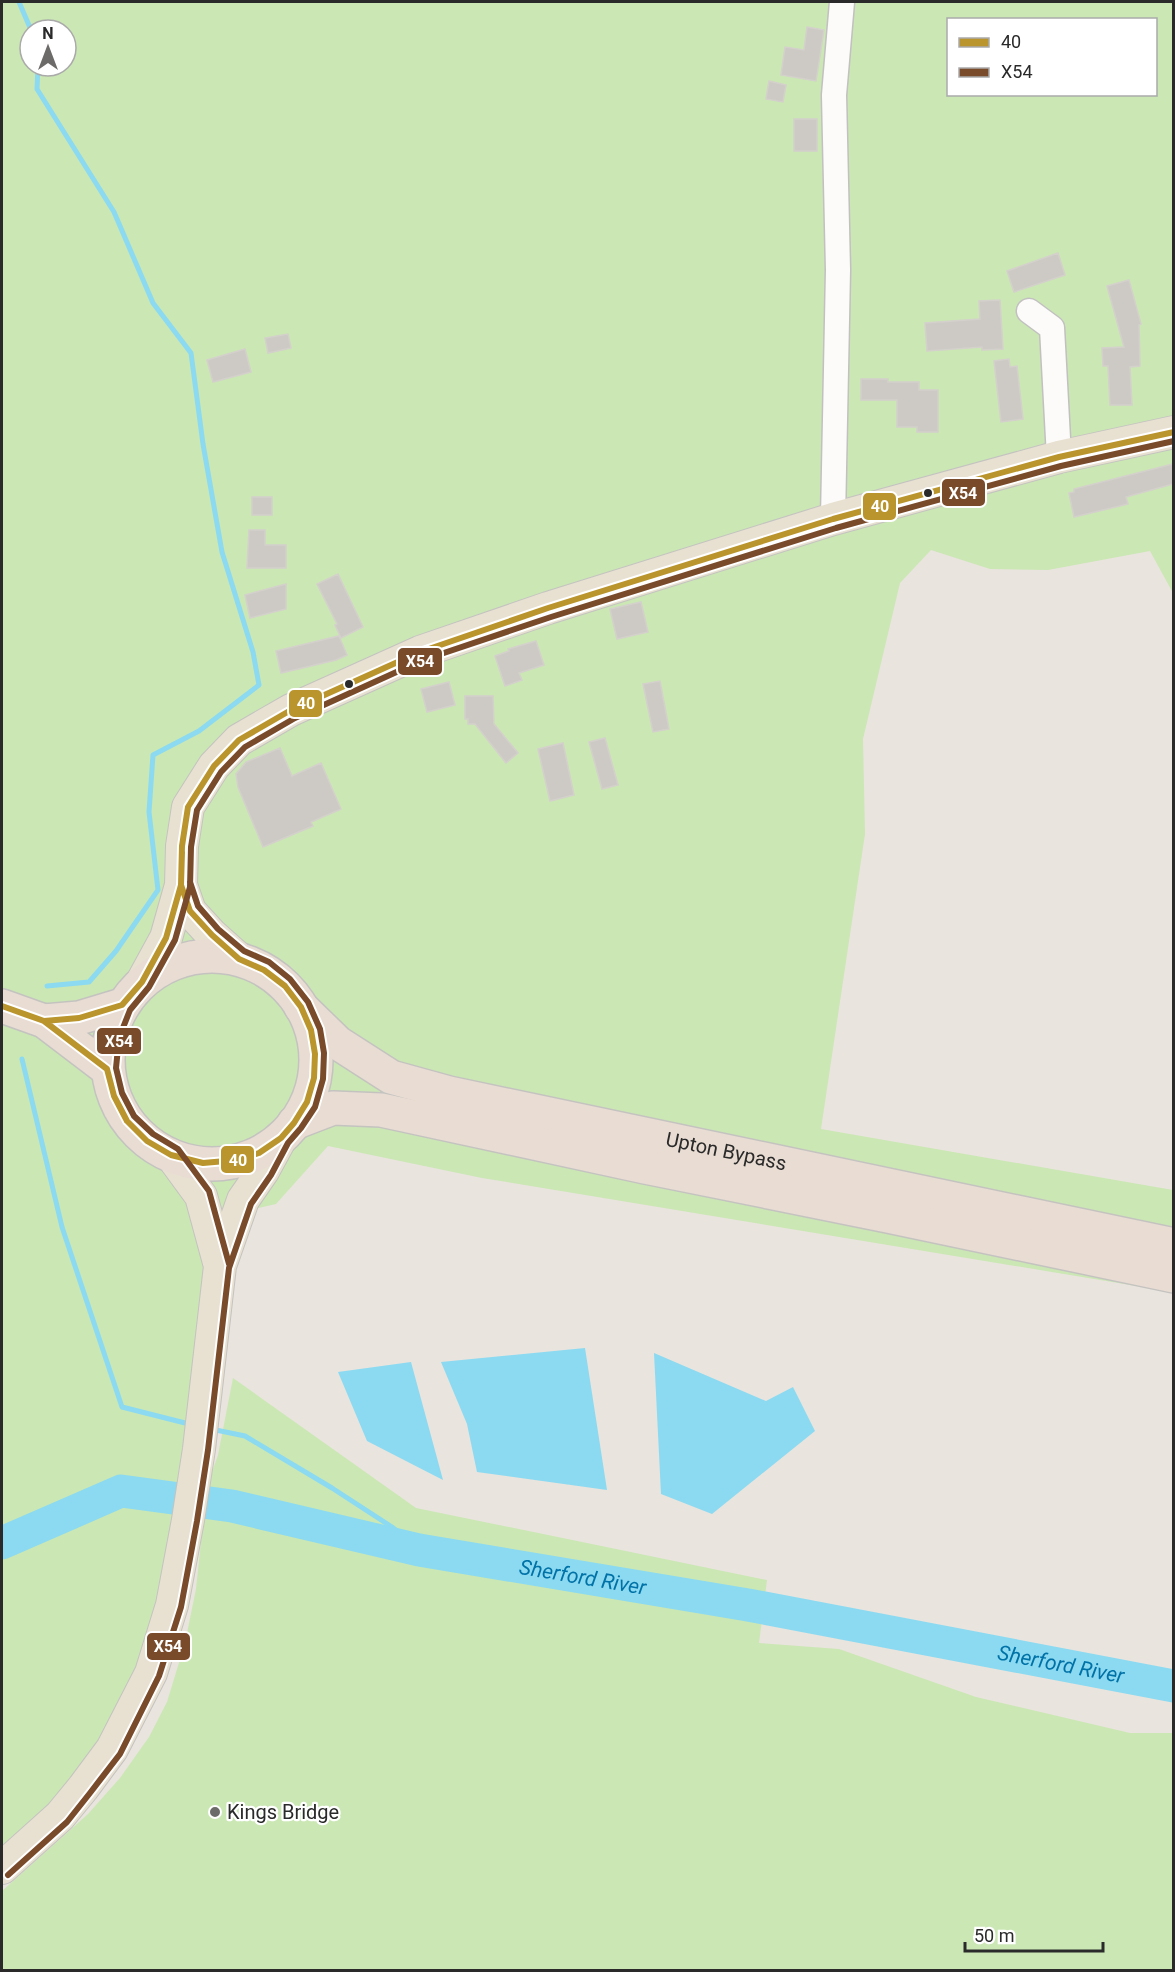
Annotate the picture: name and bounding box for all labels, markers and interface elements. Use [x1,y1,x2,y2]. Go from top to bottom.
north arrow [18,18,78,78]
legend [947,18,1157,96]
text: N [42,24,54,43]
text: 40 [1001,31,1021,52]
text: X54 [1001,61,1033,82]
line badge: X54 [941,478,986,507]
text: X54 [949,484,977,503]
unlabelled marker [922,487,934,499]
line badge: 40 [862,492,897,521]
text: 40 [871,497,889,516]
line badge: X54 [397,647,443,676]
text: X54 [406,652,434,671]
unlabelled marker [343,678,355,690]
line badge: 40 [288,689,323,718]
text: 40 [297,694,315,713]
line badge: X54 [96,1027,142,1055]
text: X54 [105,1032,133,1051]
street label: Upton Bypass [664,1127,789,1175]
line badge: 40 [220,1145,255,1174]
text: 40 [229,1151,247,1170]
water label: Sherford River [518,1555,649,1600]
line badge: X54 [146,1632,191,1661]
text: X54 [154,1637,182,1656]
water label: Sherford River [996,1641,1127,1688]
place label: Kings Bridge [227,1800,339,1824]
marker: Kings Bridge [208,1805,222,1819]
scale bar [965,1915,1103,1953]
text: 50 m [974,1925,1014,1946]

